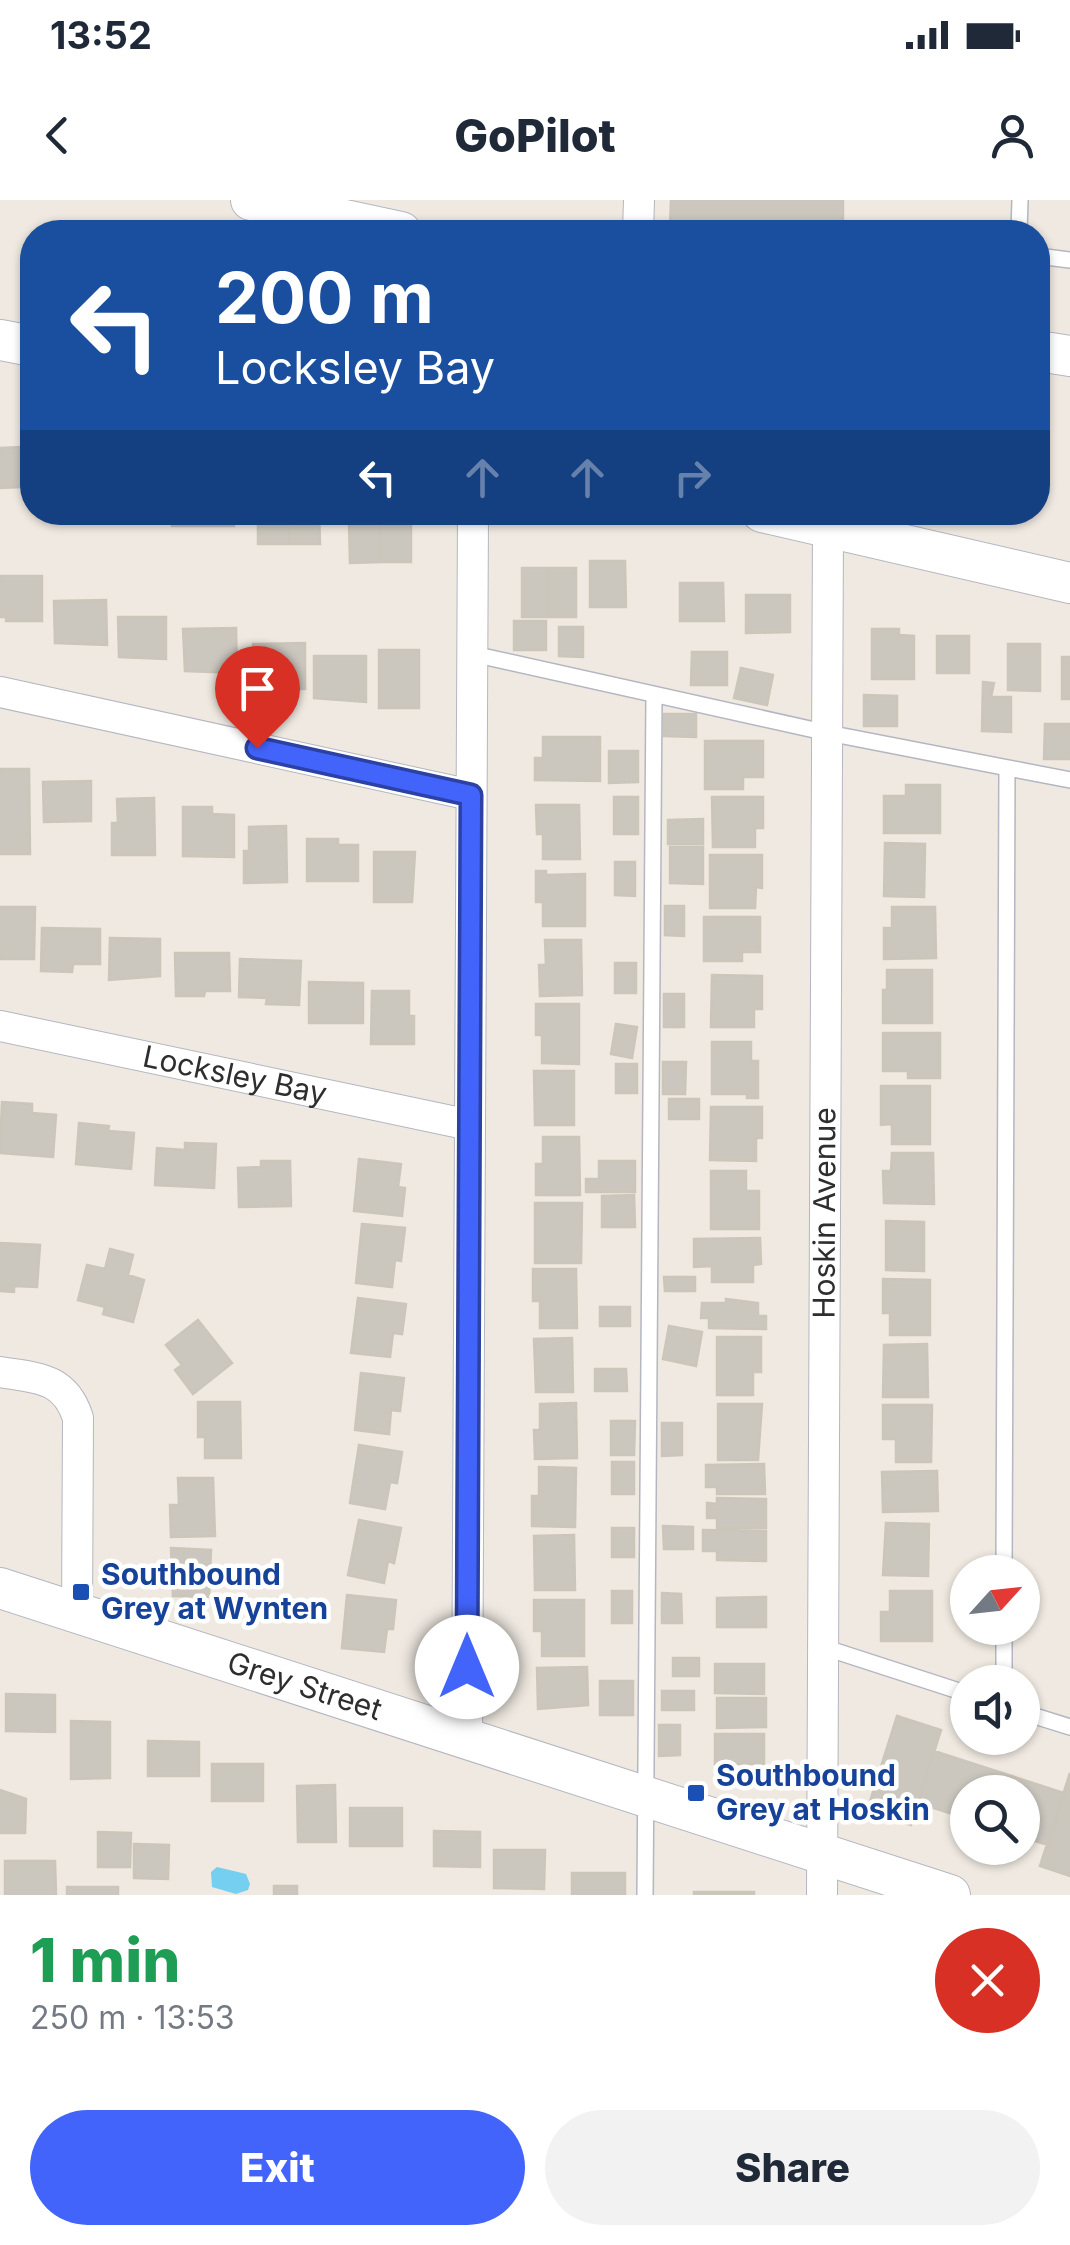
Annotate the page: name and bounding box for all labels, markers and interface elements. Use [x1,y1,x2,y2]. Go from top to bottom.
text: 13:52 [50,12,152,58]
icon: back [30,108,85,163]
text: GoPilot [454,108,616,163]
icon: person [985,108,1040,163]
text: 200 m [215,255,434,340]
icon: left [50,260,180,390]
text: Locksley Bay [215,340,495,395]
icon: left [350,450,405,505]
icon: ahead [455,450,510,505]
icon: ahead [560,450,615,505]
icon: right [665,450,720,505]
pin [215,646,300,749]
icon: arrive [230,661,285,716]
street label: Locksley Bay [140,1038,330,1111]
street label: Hoskin Avenue [806,1107,842,1319]
north arrow [950,1555,1040,1645]
map controls [950,1555,1040,1865]
place label: Southbound Grey at Wynten [101,1556,328,1626]
marker: Southbound Grey at Wynten [70,1581,92,1603]
position arrow [415,1615,519,1719]
street label: Grey Street [223,1644,387,1727]
button: sound [950,1665,1040,1755]
place label: Southbound Grey at Hoskin [716,1757,930,1827]
button: search [950,1775,1040,1865]
marker: Southbound Grey at Hoskin [685,1782,707,1804]
text: 1 min [30,1924,180,1996]
button: close [935,1928,1040,2033]
text: 250 m · 13:53 [30,1998,235,2037]
button: Exit [30,2110,525,2225]
button: Share [545,2110,1040,2225]

